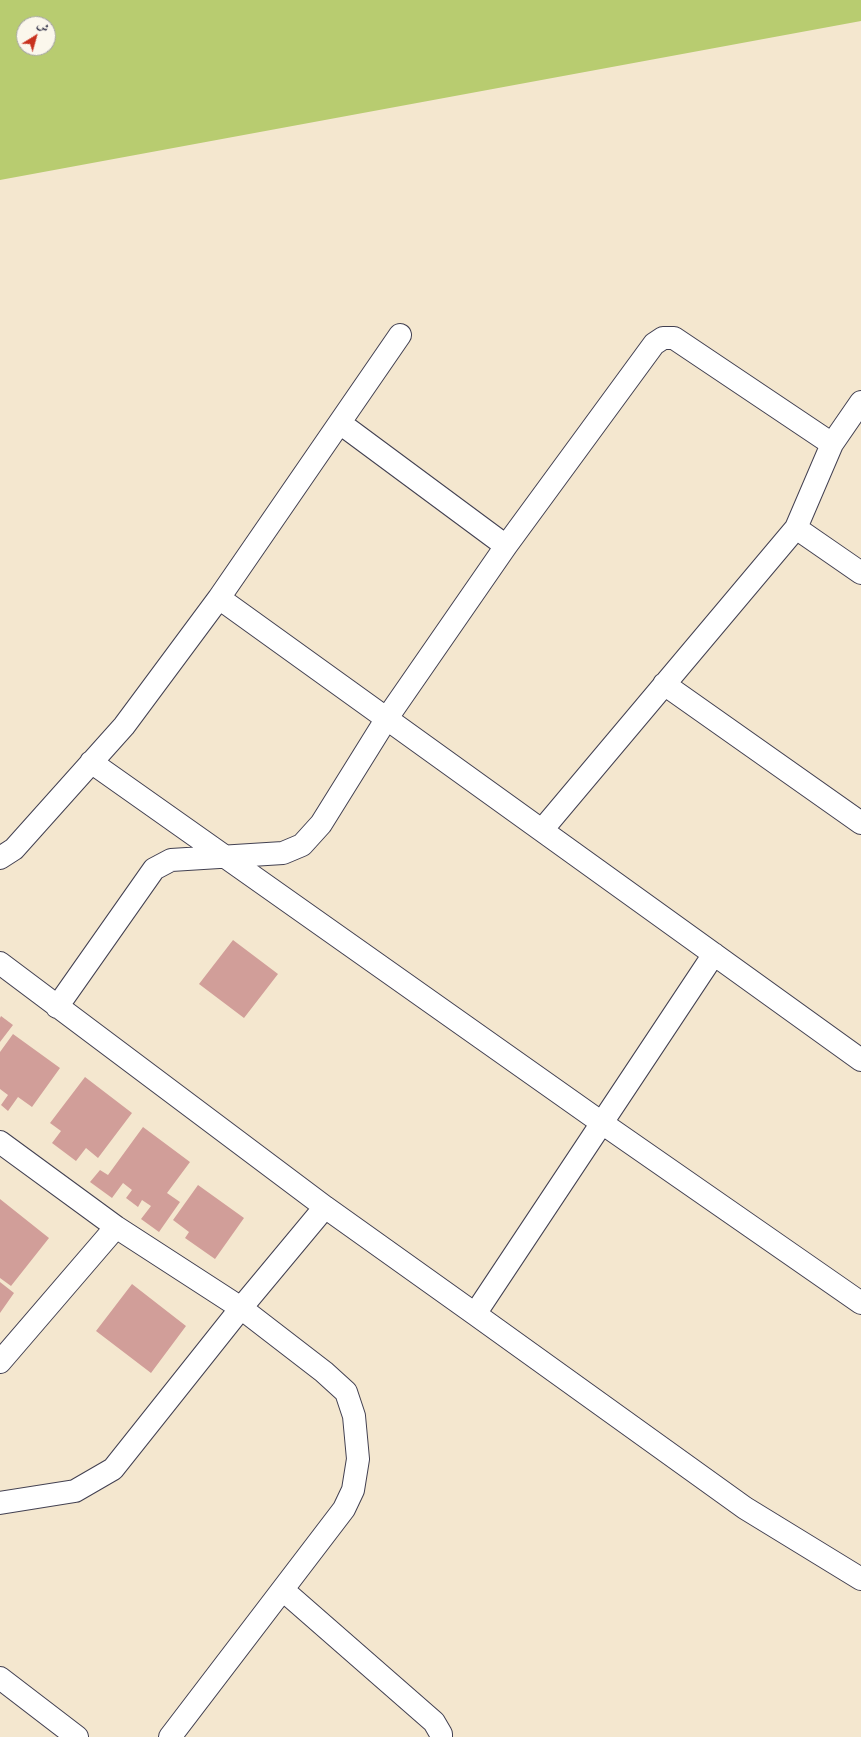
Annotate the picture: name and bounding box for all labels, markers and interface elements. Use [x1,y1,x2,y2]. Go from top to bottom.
north arrow [16,16,56,56]
text: ش [34,18,52,36]

